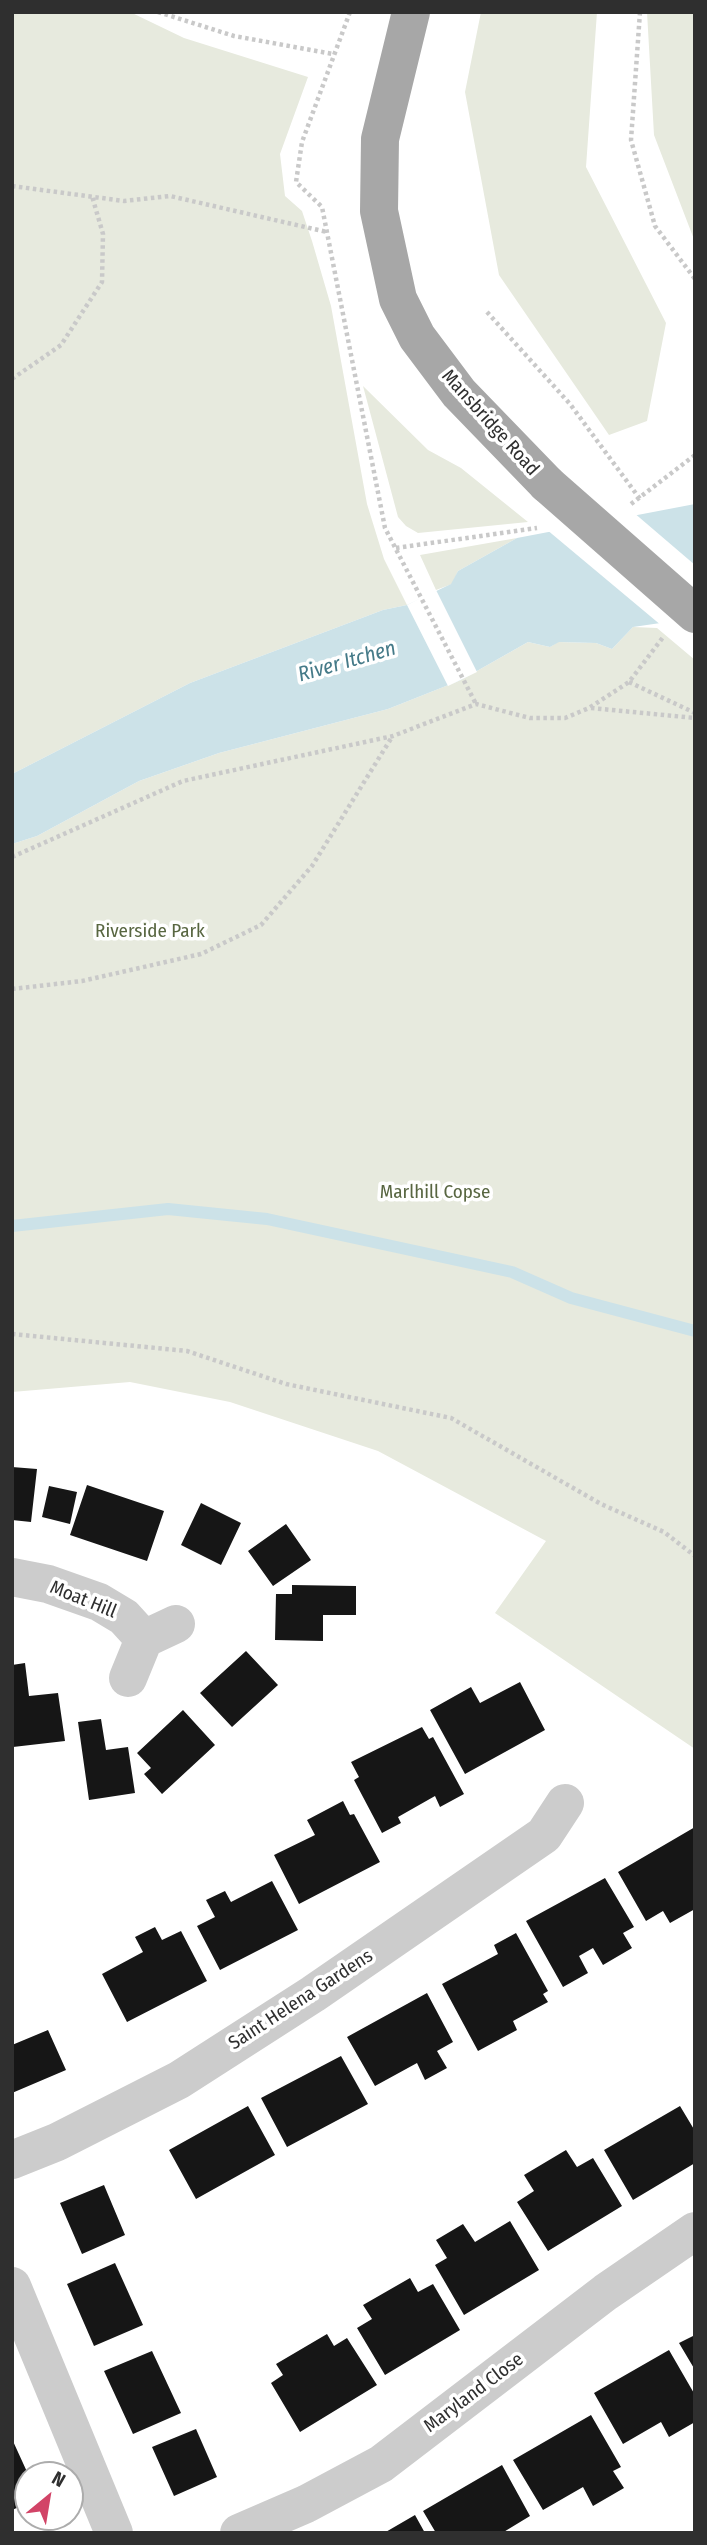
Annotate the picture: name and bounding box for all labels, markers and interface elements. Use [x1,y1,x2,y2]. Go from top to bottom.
street label: Mansbridge Road [437,365,543,481]
water label: River Itchen [295,636,399,688]
park label: Riverside Park [95,921,205,943]
park label: Marlhill Copse [380,1182,490,1204]
street label: Moat Hill [46,1576,120,1624]
street label: Saint Helena Gardens [225,1945,377,2055]
street label: Maryland Close [420,2348,528,2438]
north arrow [14,2461,84,2531]
text: N [48,2466,69,2492]

